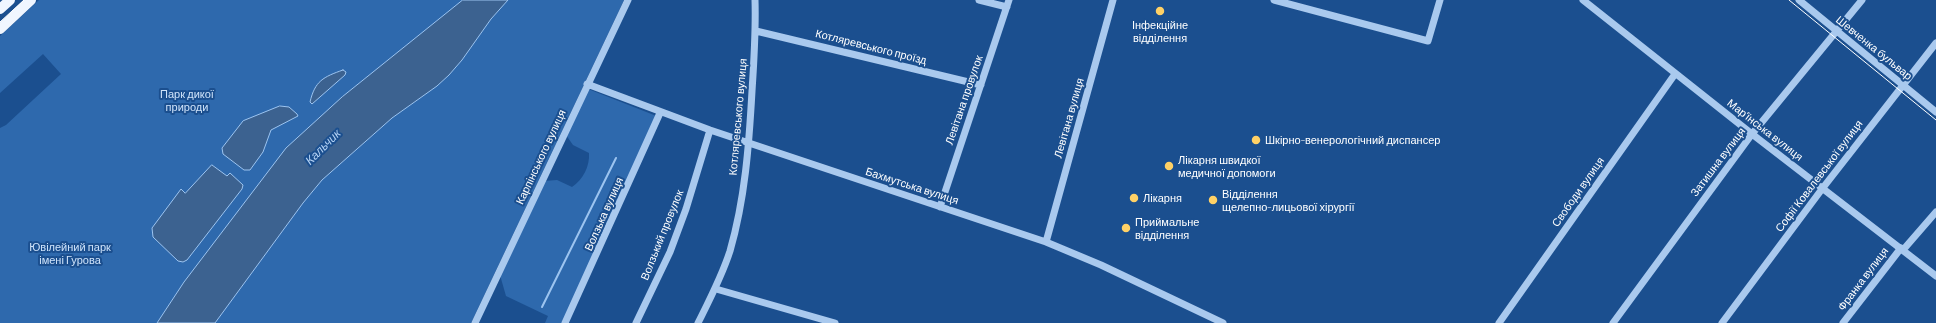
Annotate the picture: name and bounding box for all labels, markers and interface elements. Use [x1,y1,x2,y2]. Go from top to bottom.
marker: Інфекційне відділення [1154,5,1166,17]
street label: Шевченка бульвар [1833,13,1915,83]
place label: Інфекційне відділення [1132,18,1188,44]
street label: Котляревського проїзд [814,27,928,67]
street label: Левітана провулок [943,54,985,146]
street label: Котляревського вулиця [726,58,750,176]
street label: Левітана вулиця [1051,76,1087,160]
park label: Парк дикої природи [160,87,214,113]
street label: Мар'їнська вулиця [1725,96,1805,164]
street label: Карпінського вулиця [513,107,569,207]
street label: Софії Ковалевської вулиця [1773,117,1865,235]
street label: Затишна вулиця [1688,125,1748,199]
water label: Кальчик [302,126,344,168]
place label: Шкірно-венерологічний диспансер [1265,133,1440,147]
marker: Шкірно-венерологічний диспансер [1250,134,1262,146]
place label: Лікарня швидкої медичної допомоги [1178,153,1276,179]
street label: Свободи вулиця [1549,154,1607,230]
marker: Лікарня швидкої медичної допомоги [1163,160,1175,172]
street label: Бахмутська вулиця [864,165,960,207]
street label: Волзька вулиця [582,175,626,253]
place label: Відділення щелепно-лицьової хірургії [1222,187,1354,213]
street label: Волзький провулок [638,188,686,282]
place label: Лікарня [1143,191,1182,205]
marker: Лікарня [1128,192,1140,204]
marker: Відділення щелепно-лицьової хірургії [1207,194,1219,206]
place label: Приймальне відділення [1135,215,1199,241]
marker: Приймальне відділення [1120,222,1132,234]
park label: Ювілейний парк імені Гурова [29,240,111,266]
street label: Франка вулиця [1835,245,1891,313]

